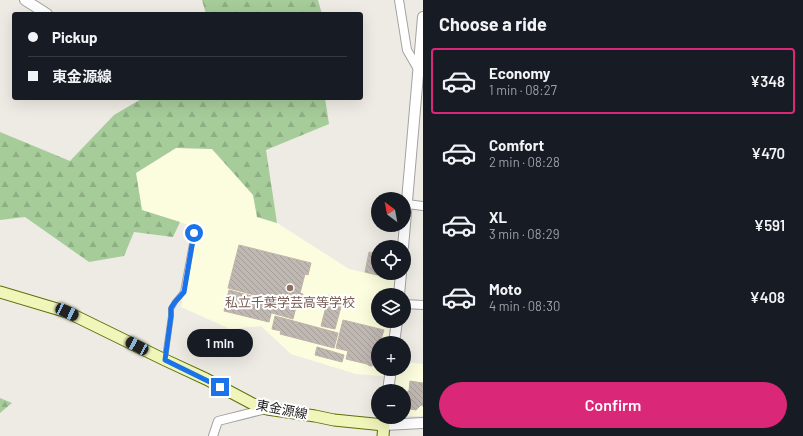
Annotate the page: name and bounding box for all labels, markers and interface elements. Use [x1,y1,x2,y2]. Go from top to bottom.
text: Choose a ride [439,13,547,35]
text: Pickup [52,28,98,46]
icon: car [441,63,477,99]
text: Economy [489,64,550,82]
text: 東金源線 [52,67,112,85]
text: ¥348 [750,72,785,90]
text: 1 min · 08:27 [489,82,557,98]
icon: car [441,135,477,171]
text: Comfort [489,136,544,154]
text: ¥470 [751,144,785,162]
text: 2 min · 08:28 [489,154,560,170]
north arrow [371,192,411,232]
map controls [371,192,411,424]
icon: car [441,207,477,243]
text: XL [489,208,507,226]
text: ¥591 [754,216,785,234]
route start [185,224,203,242]
text: 3 min · 08:29 [489,226,560,242]
button: locate [371,240,411,280]
icon: car [441,279,477,315]
text: Moto [489,280,522,298]
marker: 私立千葉学芸高等学校 [285,283,295,293]
button: layers [371,288,411,328]
text: ¥408 [749,288,785,306]
place label: 私立千葉学芸高等学校 [225,294,355,310]
text: 4 min · 08:30 [489,298,560,314]
car [54,301,80,323]
callout: 1 min [187,329,253,357]
car [124,335,150,357]
text: 1 min [206,335,234,351]
button: + [371,336,411,376]
route end [211,378,229,396]
button: Confirm [439,382,787,428]
button: − [371,384,411,424]
street label: 東金源線 [255,396,309,422]

